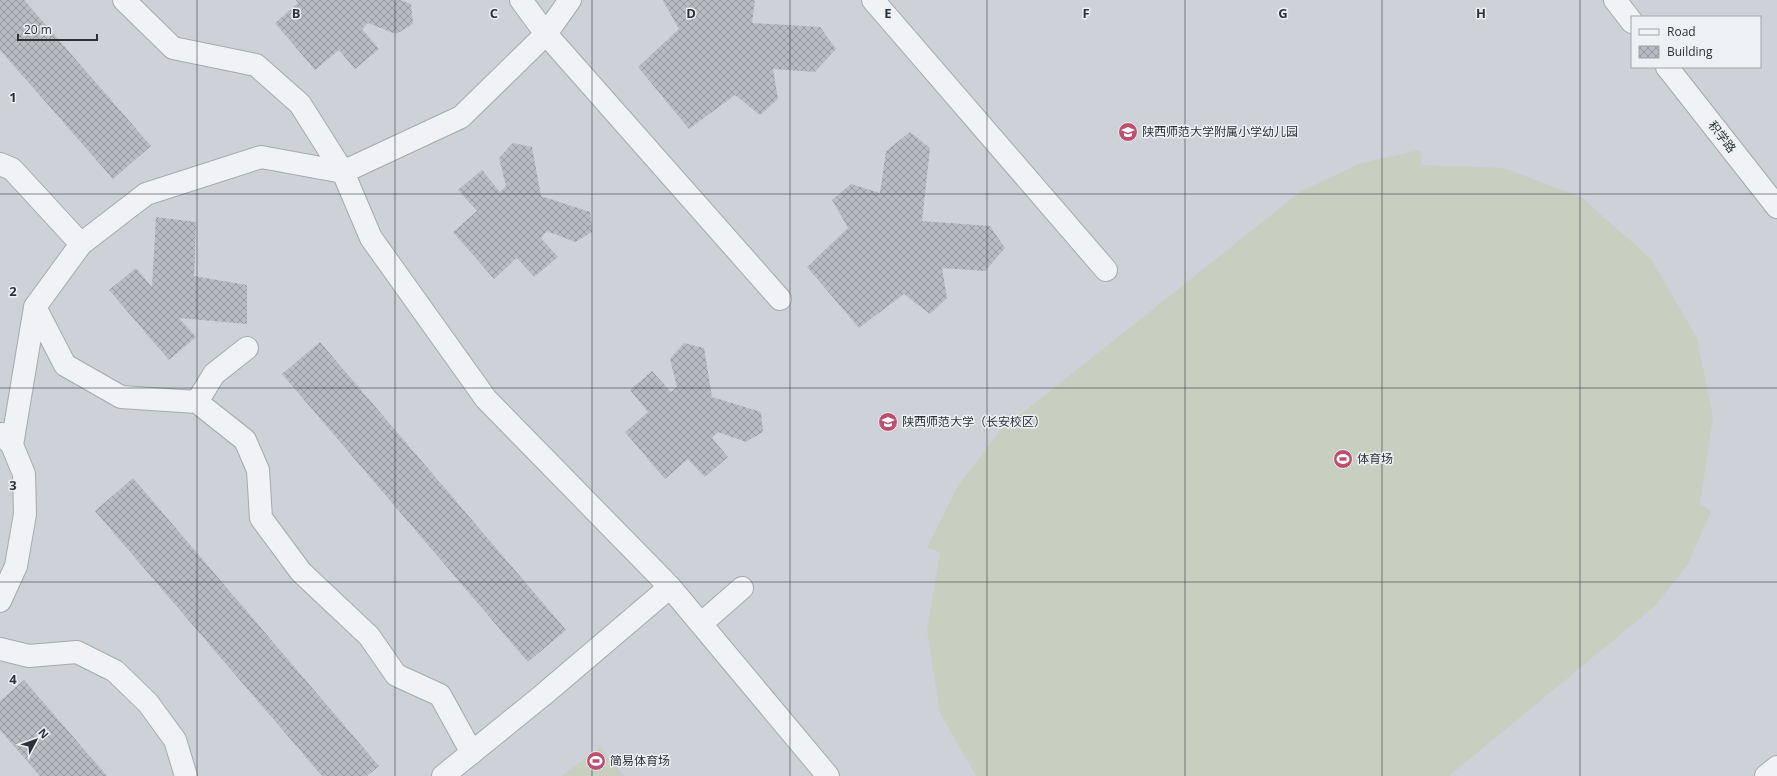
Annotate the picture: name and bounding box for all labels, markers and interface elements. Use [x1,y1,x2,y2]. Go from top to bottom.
text: B [292,4,301,22]
text: C [490,4,498,22]
text: D [686,4,696,22]
text: E [884,4,892,22]
text: F [1082,4,1090,22]
text: G [1278,4,1288,22]
text: H [1476,4,1486,22]
scale bar [18,16,97,42]
legend [1631,16,1761,68]
text: 20 m [24,21,52,38]
text: Road [1667,23,1696,40]
text: Building [1667,43,1713,60]
text: 1 [9,88,17,106]
street label: 积学路 [1705,117,1740,156]
school or university icon: 陕西师范大学附属小学幼儿园 [1117,121,1139,143]
place label: 陕西师范大学附属小学幼儿园 [1142,123,1298,140]
text: 2 [9,282,17,300]
school or university icon: 陕西师范大学（长安校区） [877,411,899,433]
place label: 陕西师范大学（长安校区） [902,413,1046,430]
sports icon: 体育场 [1332,448,1354,470]
place label: 体育场 [1357,450,1393,467]
text: 3 [9,476,17,494]
text: 4 [9,670,17,688]
north arrow [16,720,56,760]
text: N [35,725,53,741]
sports icon: 简易体育场 [585,750,607,772]
place label: 简易体育场 [610,752,670,769]

